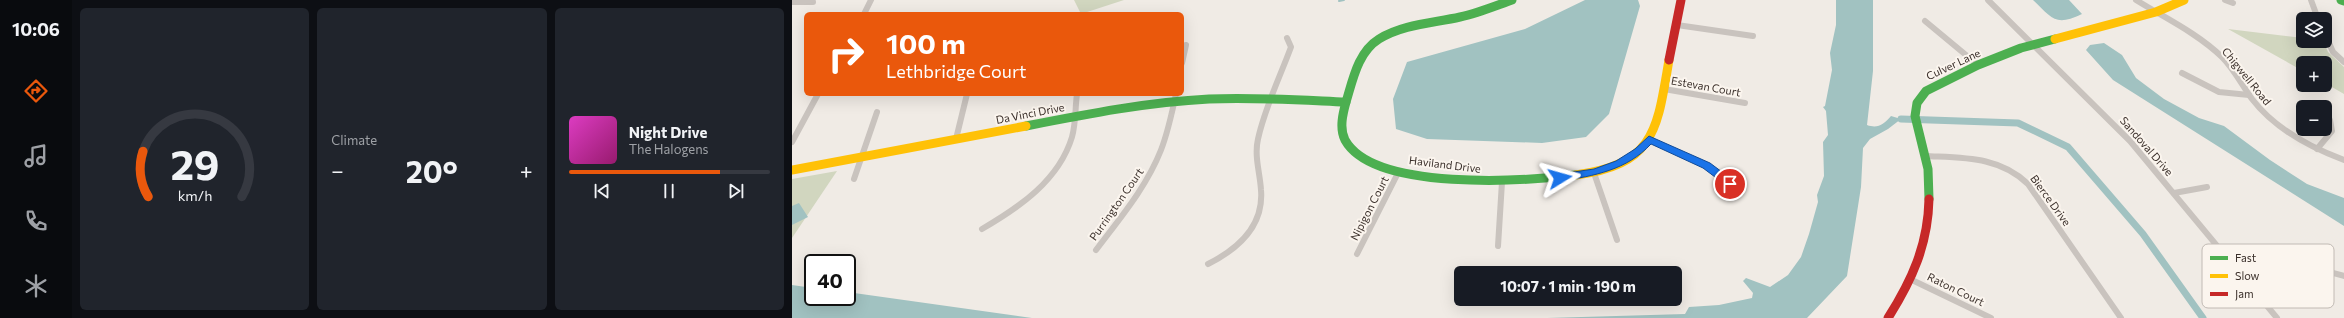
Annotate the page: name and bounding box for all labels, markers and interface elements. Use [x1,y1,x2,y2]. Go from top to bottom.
map controls [2296,12,2332,136]
button: layers [2296,12,2332,48]
text: 10:06 [12,18,60,40]
text: 100 m [886,26,966,60]
icon: right [820,28,872,80]
street label: Chigwell Road [2220,45,2274,107]
street label: Culver Lane [1924,46,1982,82]
button: + [2296,56,2332,92]
text: Lethbridge Court [886,60,1026,82]
street label: Estevan Court [1670,73,1742,99]
icon: directions [22,77,50,105]
street label: Da Vinci Drive [995,100,1066,126]
button: − [2296,100,2332,136]
street label: Sandoval Drive [2118,114,2176,178]
text: Night Drive [629,123,707,141]
text: Climate [331,132,377,148]
text: 29 [170,138,219,189]
text: The Halogens [629,141,709,157]
icon: music [22,142,50,170]
text: 20° [406,152,458,189]
street label: Haviland Drive [1408,153,1482,175]
text: − [331,157,344,184]
text: + [520,157,533,184]
position arrow [1539,157,1581,199]
street label: Purrington Court [1086,165,1146,243]
pin [1713,167,1747,201]
street label: Bierce Drive [2028,172,2074,228]
street label: Nipigon Court [1347,173,1391,242]
icon: arrive [1719,173,1741,195]
icon: previous [591,180,613,202]
icon: pause [658,180,680,202]
icon: next [725,180,747,202]
text: km/h [177,186,212,204]
icon: phone [22,207,50,235]
legend [2202,244,2334,308]
text: Fast [2235,251,2257,264]
speed limit sign: 40 [804,254,856,306]
text: Slow [2235,269,2260,282]
street label: Raton Court [1925,270,1987,309]
icon: climate [22,272,50,300]
text: 10:07 · 1 min · 190 m [1500,277,1636,295]
text: Jam [2235,287,2254,301]

